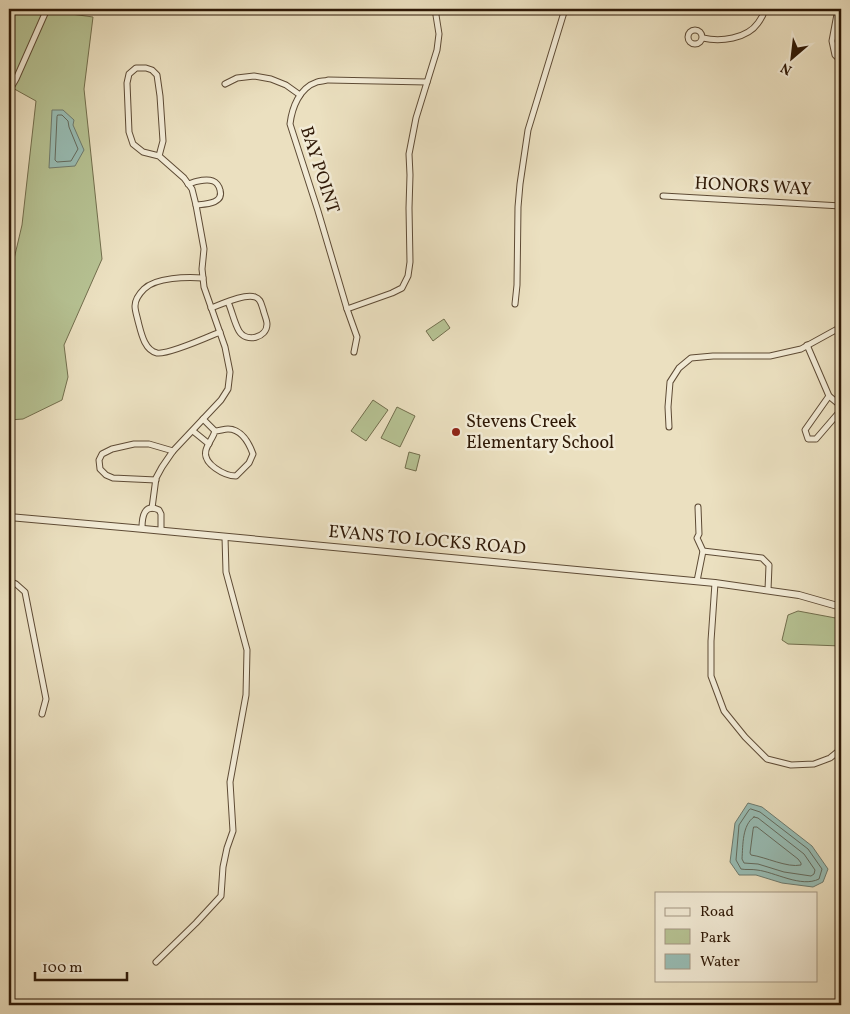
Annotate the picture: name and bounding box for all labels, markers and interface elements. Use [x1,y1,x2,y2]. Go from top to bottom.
north arrow [768,32,818,82]
text: N [778,57,796,79]
street label: BAY POINT [293,123,345,217]
street label: HONORS WAY [694,171,812,203]
place label: Stevens Creek Elementary School [466,410,614,456]
marker: Stevens Creek Elementary School [450,426,462,438]
street label: EVANS TO LOCKS ROAD [327,520,527,562]
legend [655,892,818,982]
text: Road [700,902,734,923]
text: Park [700,928,731,949]
scale bar [35,949,128,981]
text: Water [700,952,740,973]
text: 100 m [42,958,82,979]

